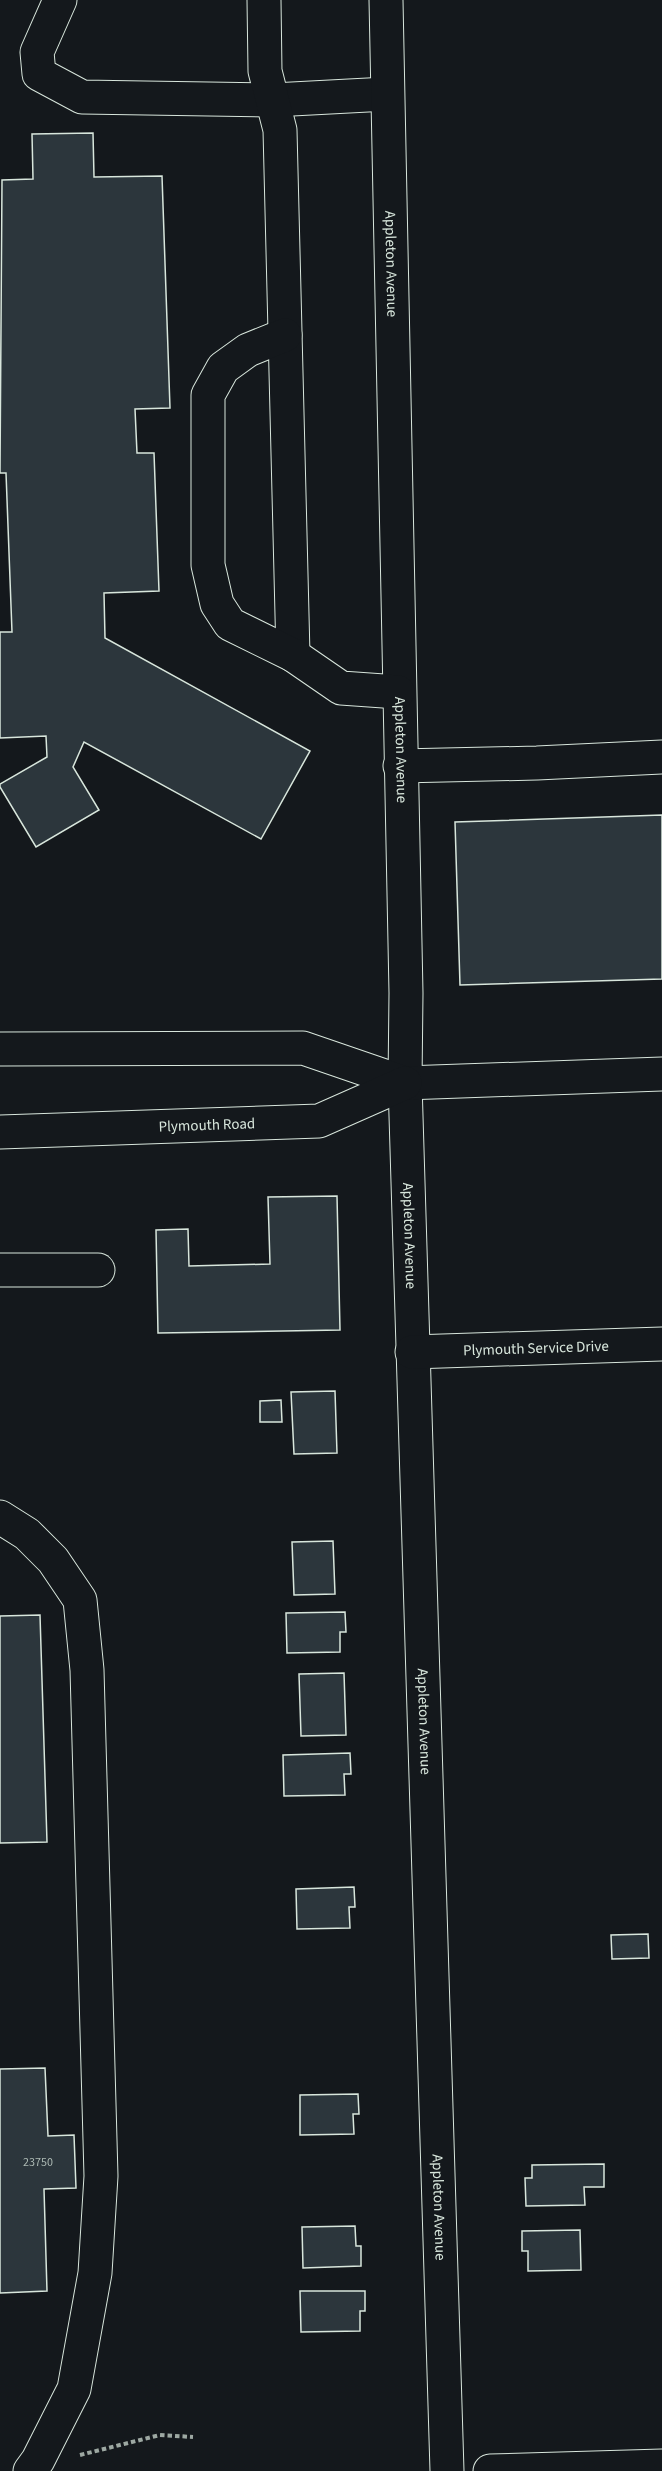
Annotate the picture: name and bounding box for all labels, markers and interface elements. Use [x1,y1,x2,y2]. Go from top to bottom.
street label: Appleton Avenue [379,211,402,317]
street label: Appleton Avenue [389,696,412,803]
street label: Plymouth Road [158,1113,256,1138]
street label: Appleton Avenue [397,1182,421,1289]
street label: Plymouth Service Drive [463,1336,609,1361]
street label: Appleton Avenue [412,1668,436,1775]
house number: 23750 [23,2154,53,2171]
street label: Appleton Avenue [426,2154,451,2261]

